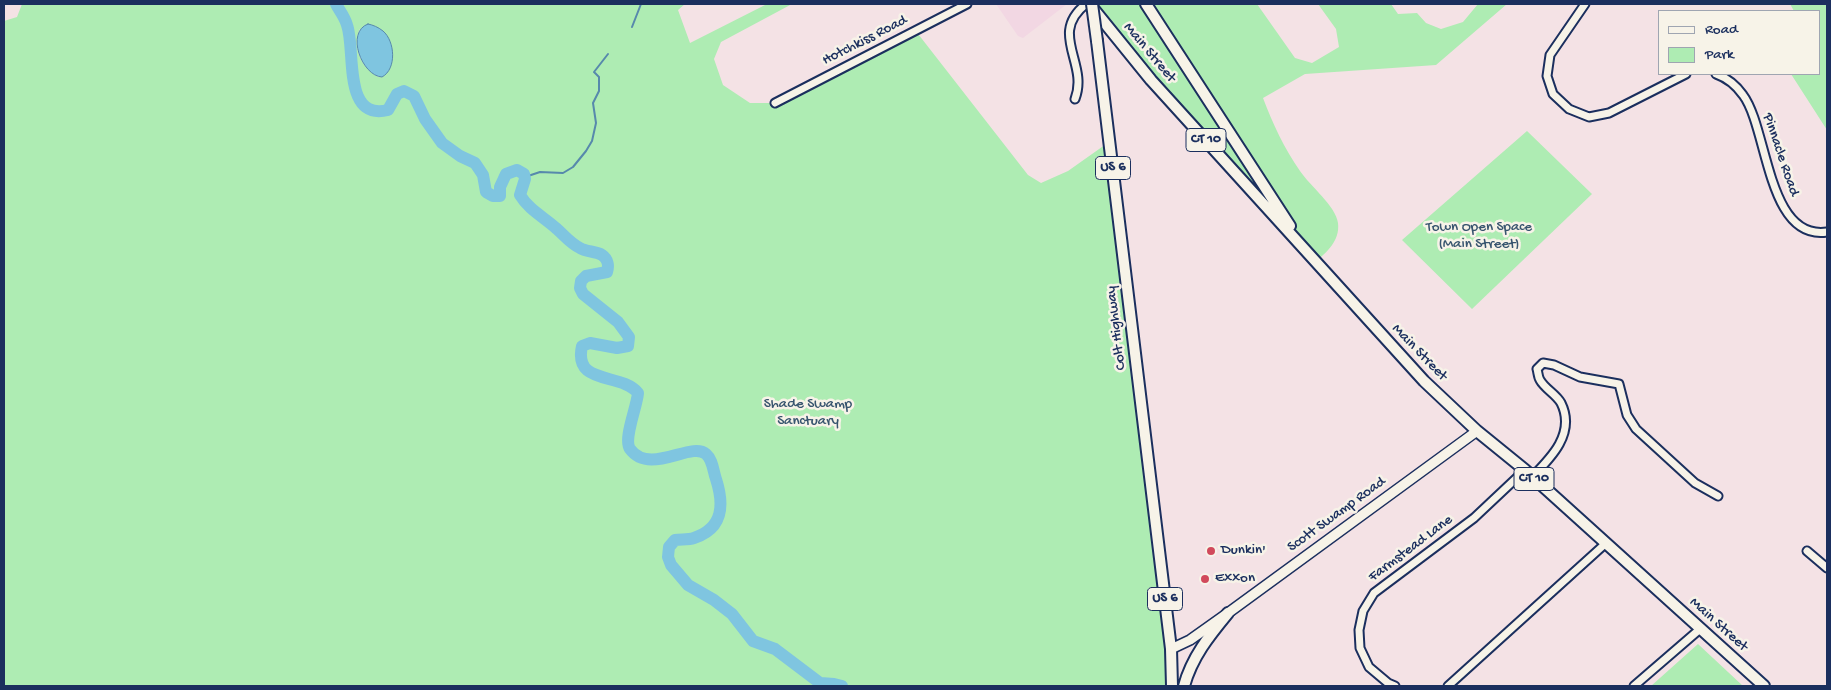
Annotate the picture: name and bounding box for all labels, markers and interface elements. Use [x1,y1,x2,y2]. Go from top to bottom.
legend [1658,10,1821,75]
street label: Hotchkiss Road [820,12,910,70]
street label: Main Street [1119,19,1179,87]
text: Road [1705,21,1738,39]
text: Park [1705,46,1734,64]
street label: Pinnacle Road [1757,111,1803,199]
road number: CT 10 [1186,128,1226,152]
road number: US 6 [1096,156,1130,180]
park label: Town Open Space (Main Street) [1426,219,1532,254]
street label: Colt Highway [1103,285,1131,371]
street label: Main Street [1387,321,1451,385]
park label: Shade Swamp Sanctuary [764,396,852,431]
road number: CT 10 [1514,468,1554,490]
street label: Scott Swamp Road [1284,473,1390,557]
street label: Farmstead Lane [1365,512,1457,586]
place label: Dunkin' [1221,542,1266,560]
marker: Dunkin' [1205,545,1217,557]
place label: Exxon [1215,570,1255,588]
marker: Exxon [1199,573,1211,585]
road number: US 6 [1148,588,1182,610]
street label: Main Street [1685,594,1751,656]

